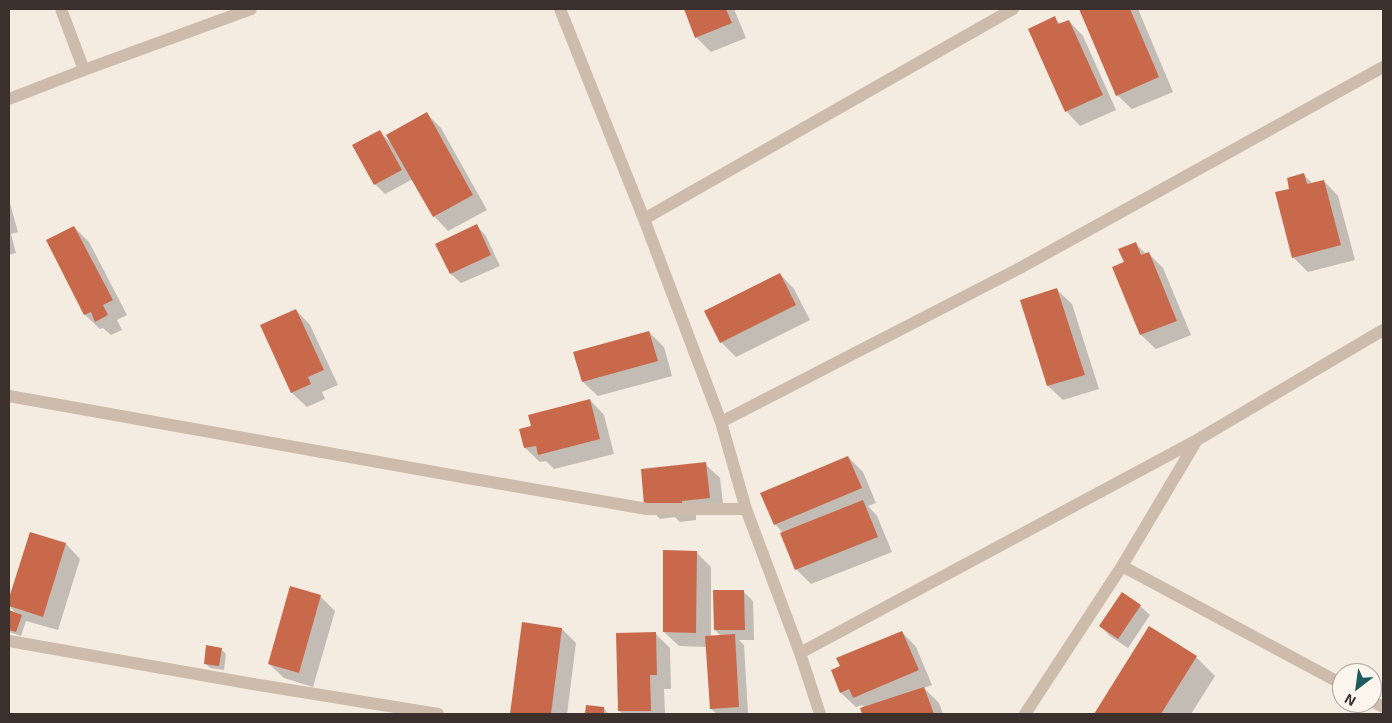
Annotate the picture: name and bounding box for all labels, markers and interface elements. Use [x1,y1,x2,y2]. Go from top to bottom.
north arrow [1332,663,1382,713]
text: N [1341,691,1358,710]

